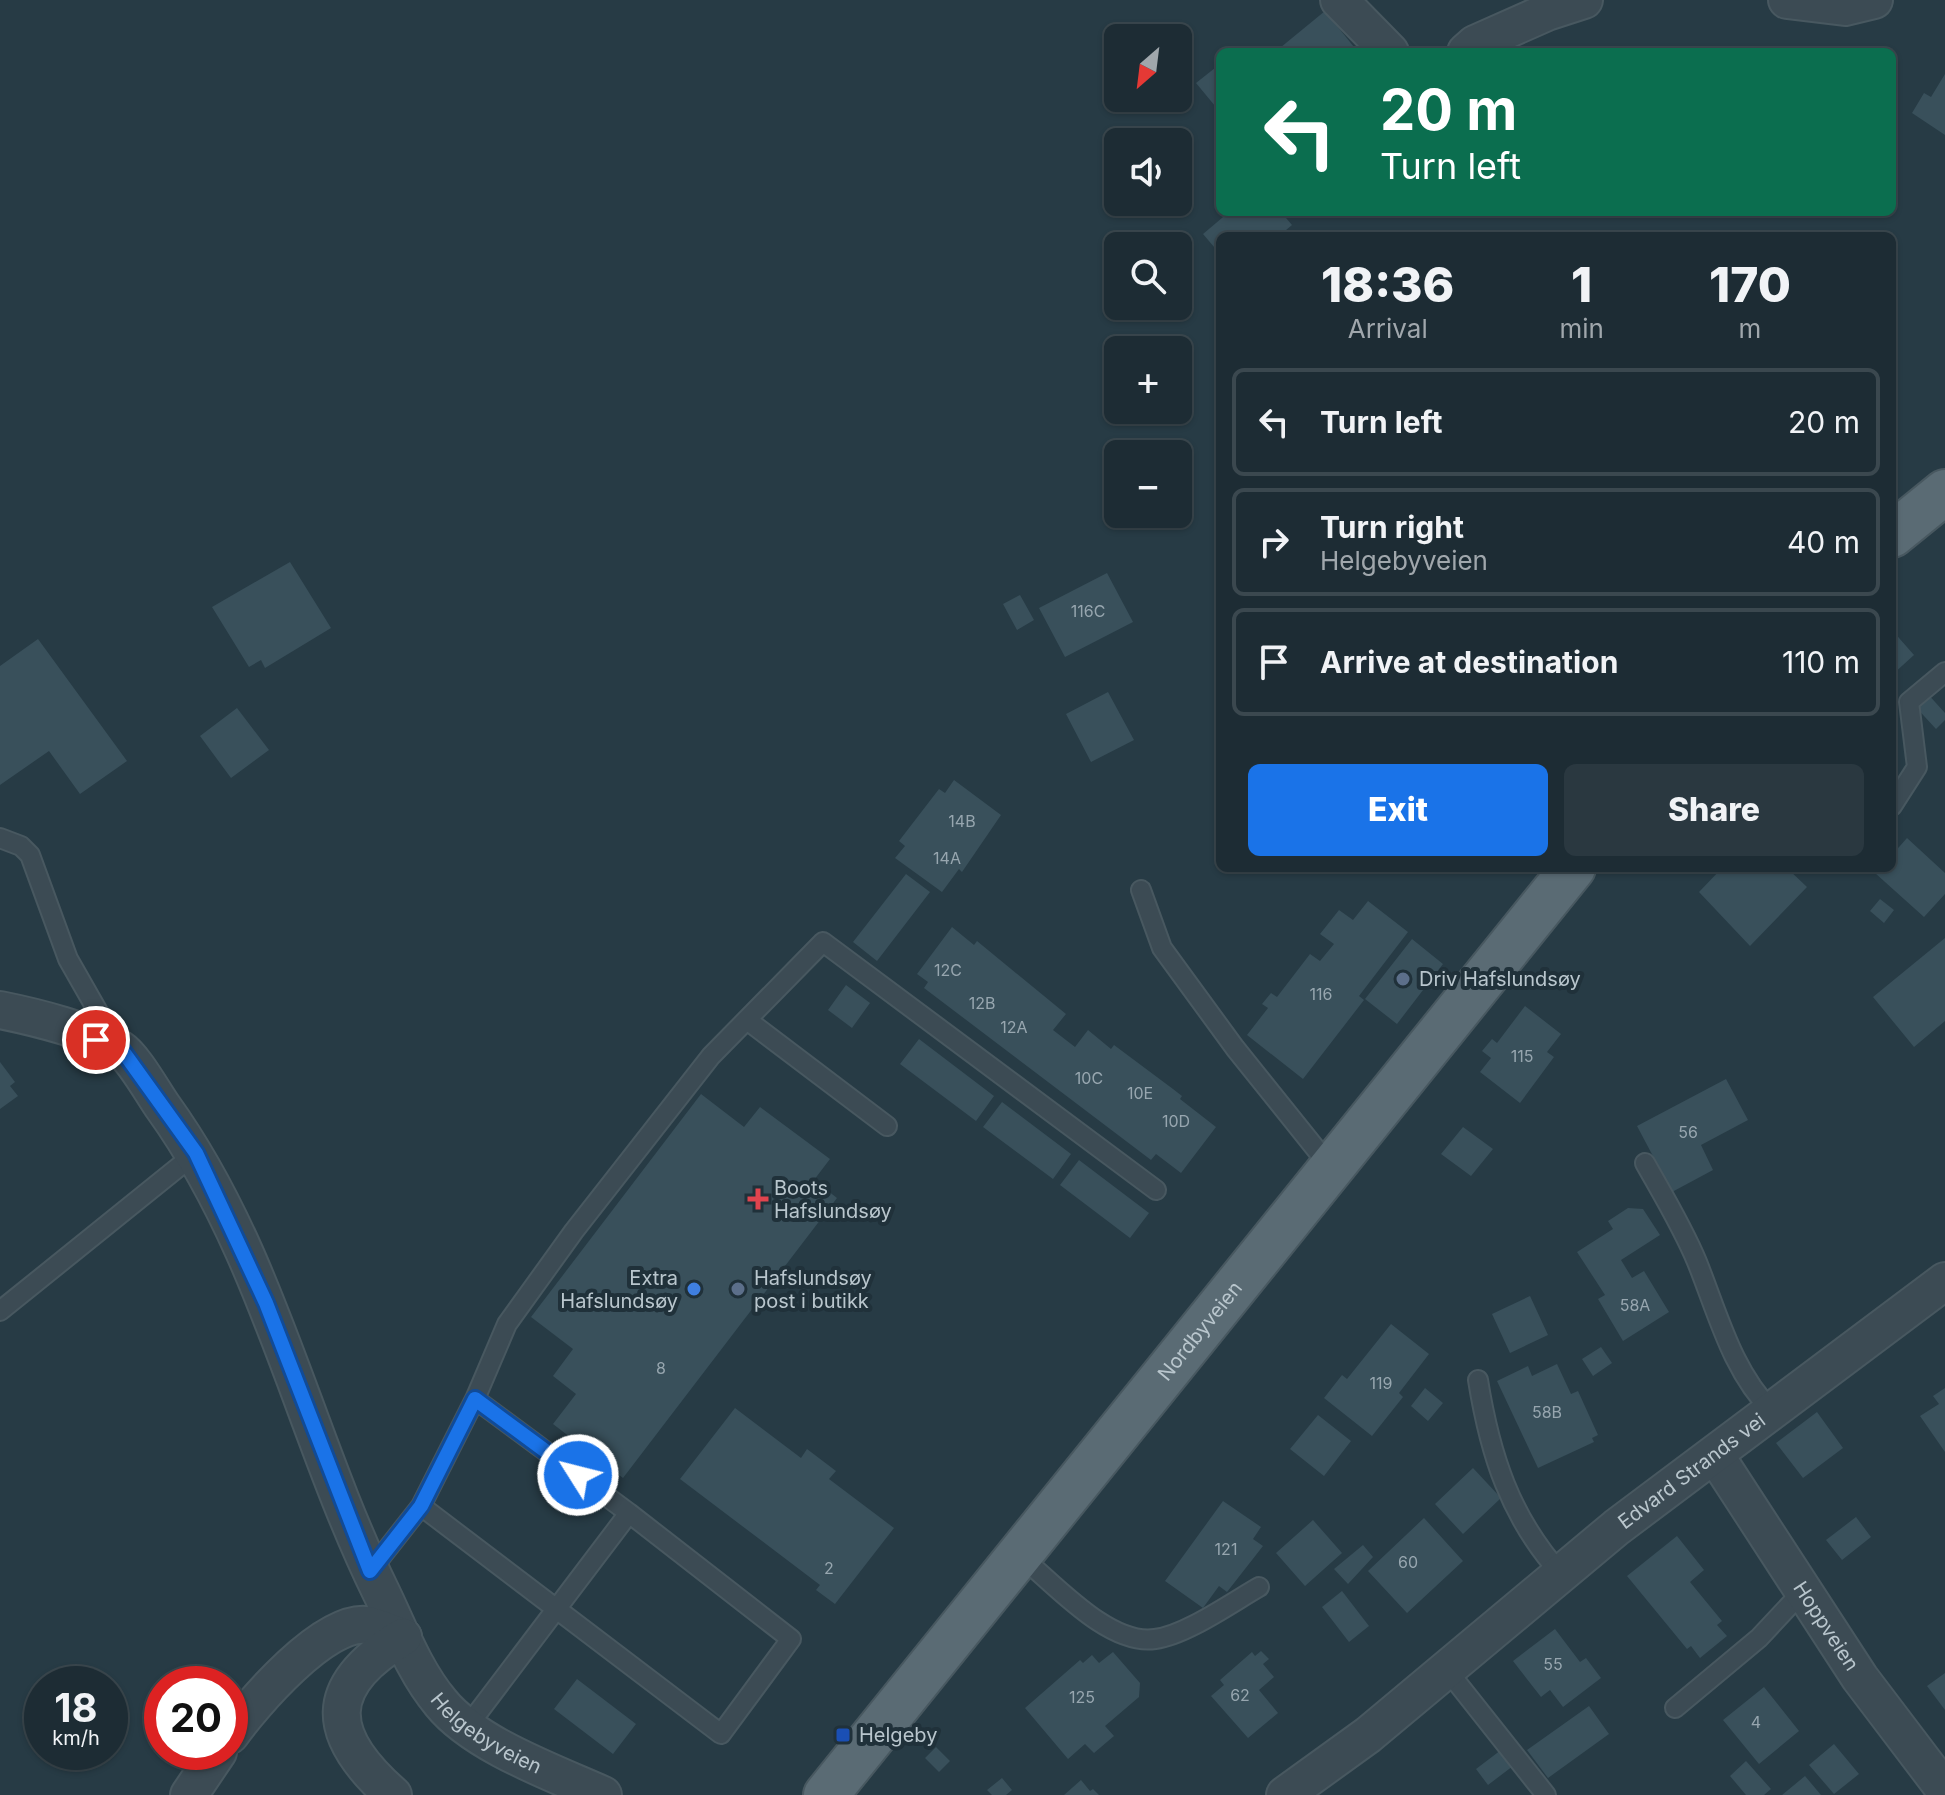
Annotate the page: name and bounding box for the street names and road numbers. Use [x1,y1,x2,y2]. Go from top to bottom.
street label: Nordbyveien [1153,1276,1247,1385]
street label: Edvard Strands vei [1613,1408,1770,1534]
street label: Hoppveien [1788,1577,1864,1675]
street label: Helgebyveien [426,1688,546,1779]

